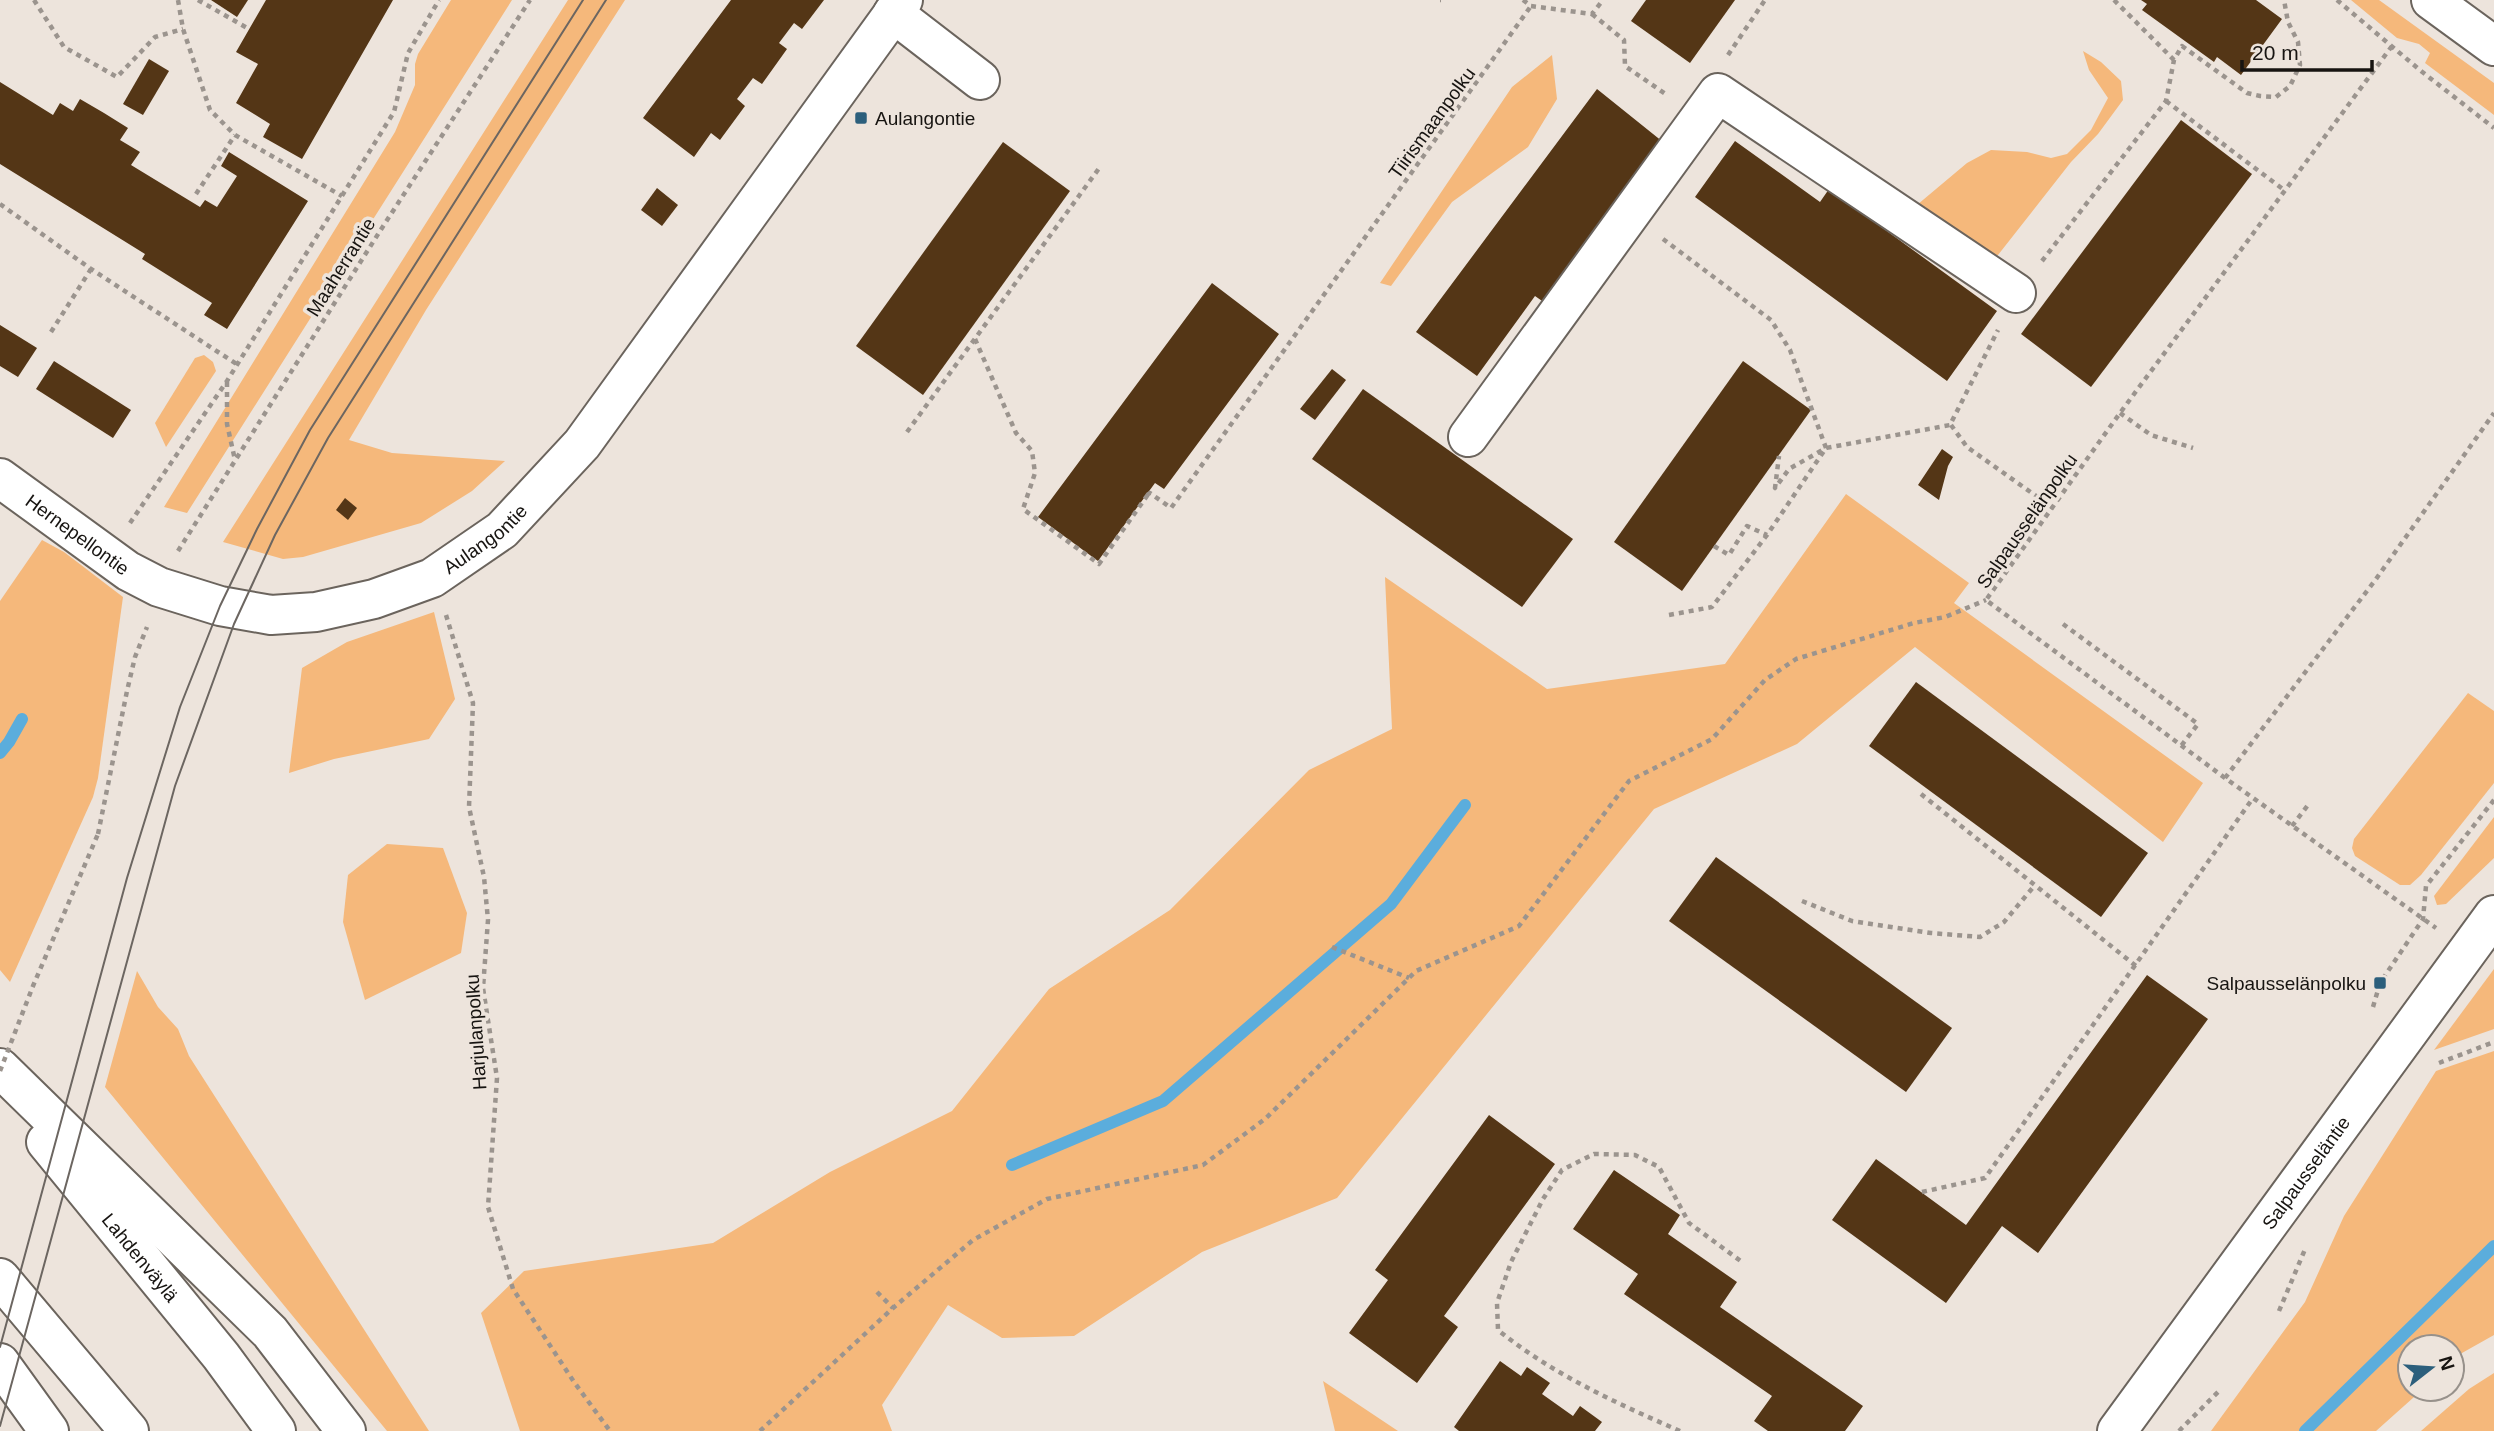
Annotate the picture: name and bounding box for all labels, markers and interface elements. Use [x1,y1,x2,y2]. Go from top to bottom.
scale bar [2242,28,2372,72]
text: 20 m [2252,41,2299,64]
street label: Tiirismaanpolku [1385,63,1479,183]
place label: Aulangontie [875,108,975,129]
marker: Aulangontie [853,110,869,126]
street label: Maaherrantie [302,214,380,320]
street label: Salpausselänpolku [1973,450,2081,592]
street label: Hernepellontie [22,490,133,579]
street label: Aulangontie [439,500,531,578]
street label: Harjulanpolku [461,973,491,1091]
place label: Salpausselänpolku [2206,973,2366,994]
marker: Salpausselänpolku [2372,975,2388,991]
street label: Salpausseläntie [2258,1112,2354,1233]
street label: Lahdenväylä [98,1209,183,1306]
north arrow [2396,1333,2466,1403]
text: N [2435,1354,2459,1373]

